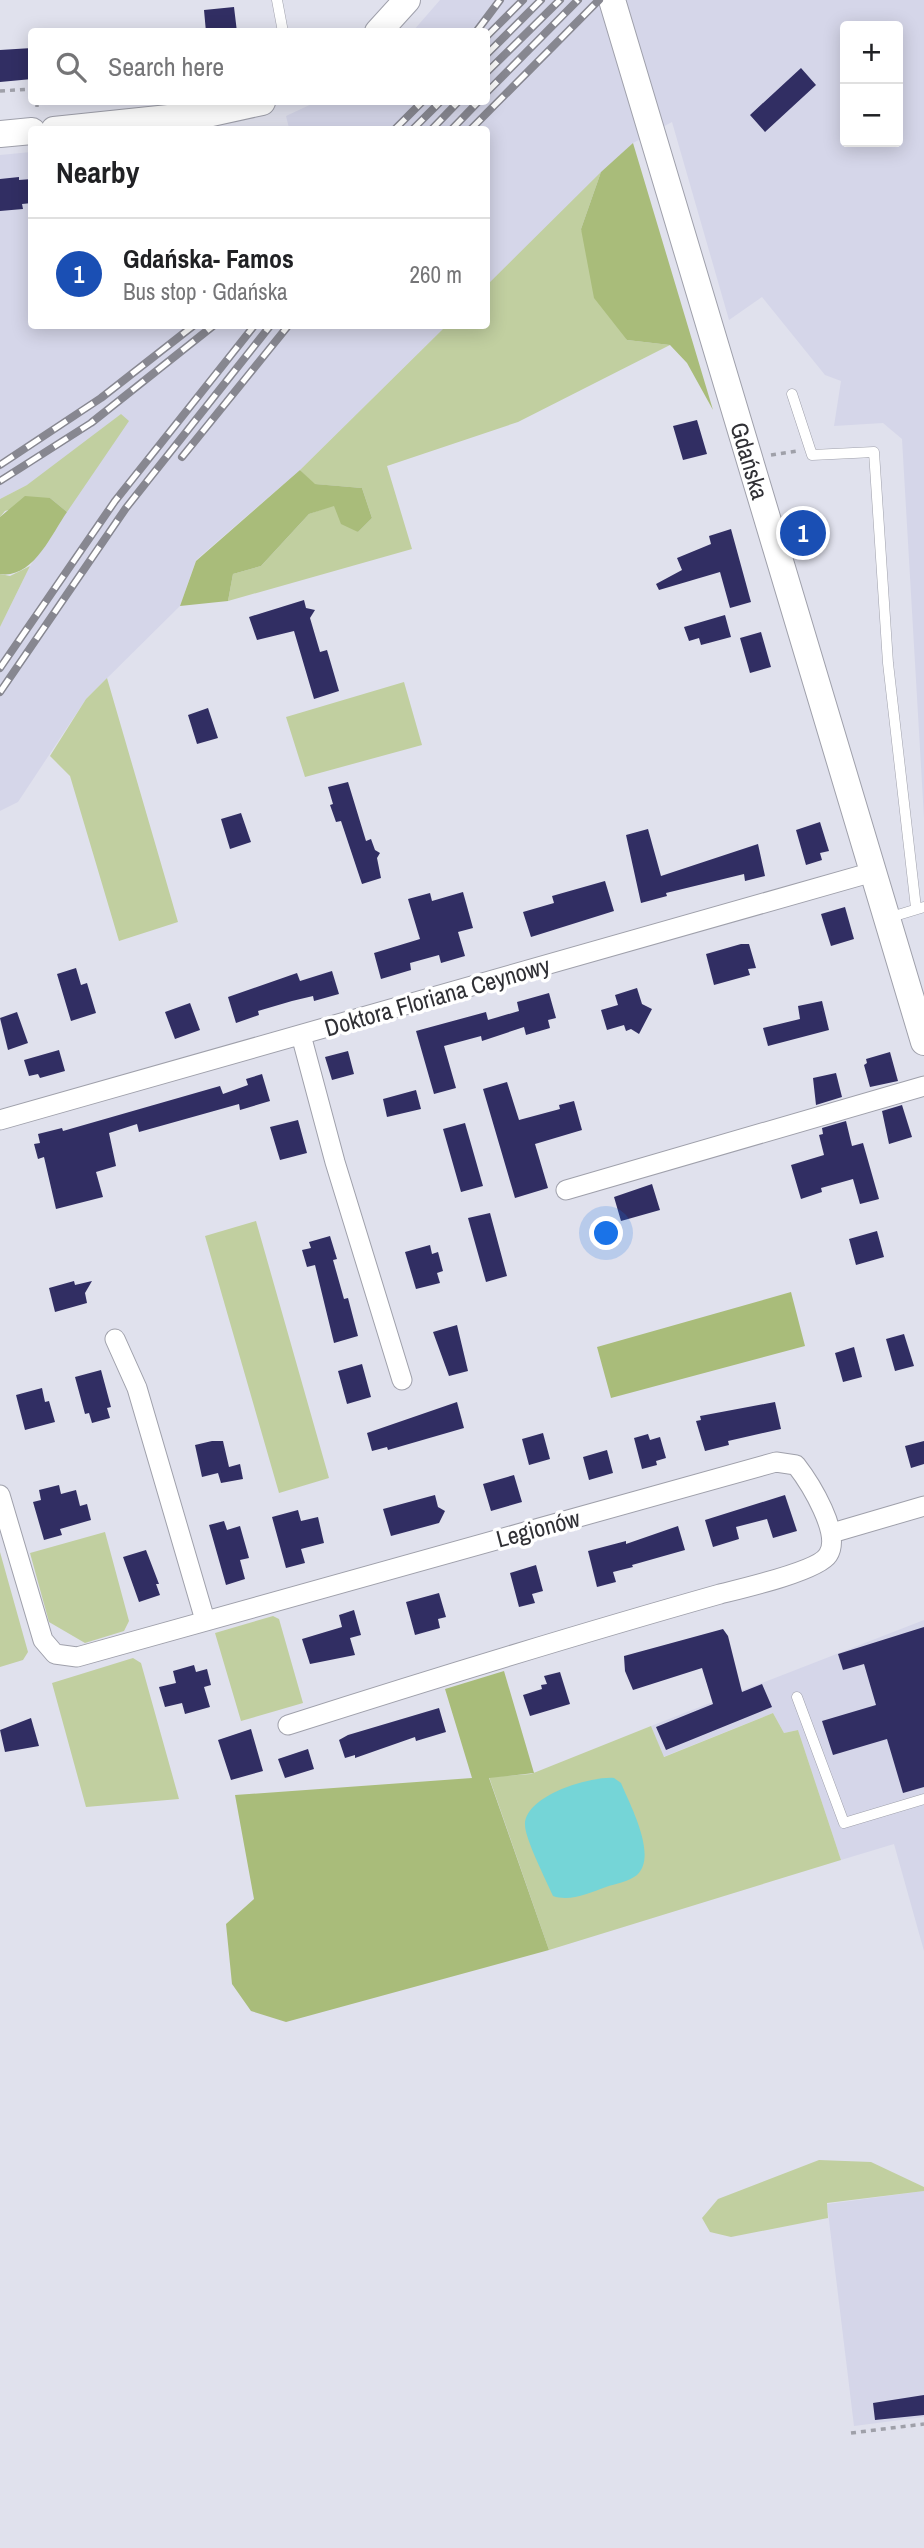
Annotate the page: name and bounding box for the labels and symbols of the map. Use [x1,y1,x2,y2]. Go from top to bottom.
street label: Gdańska [723,418,777,503]
pin: 1 [780,507,826,559]
street label: Doktora Floriana Ceynowy [321,948,554,1043]
your location [589,1216,623,1250]
street label: Legionów [493,1501,584,1555]

